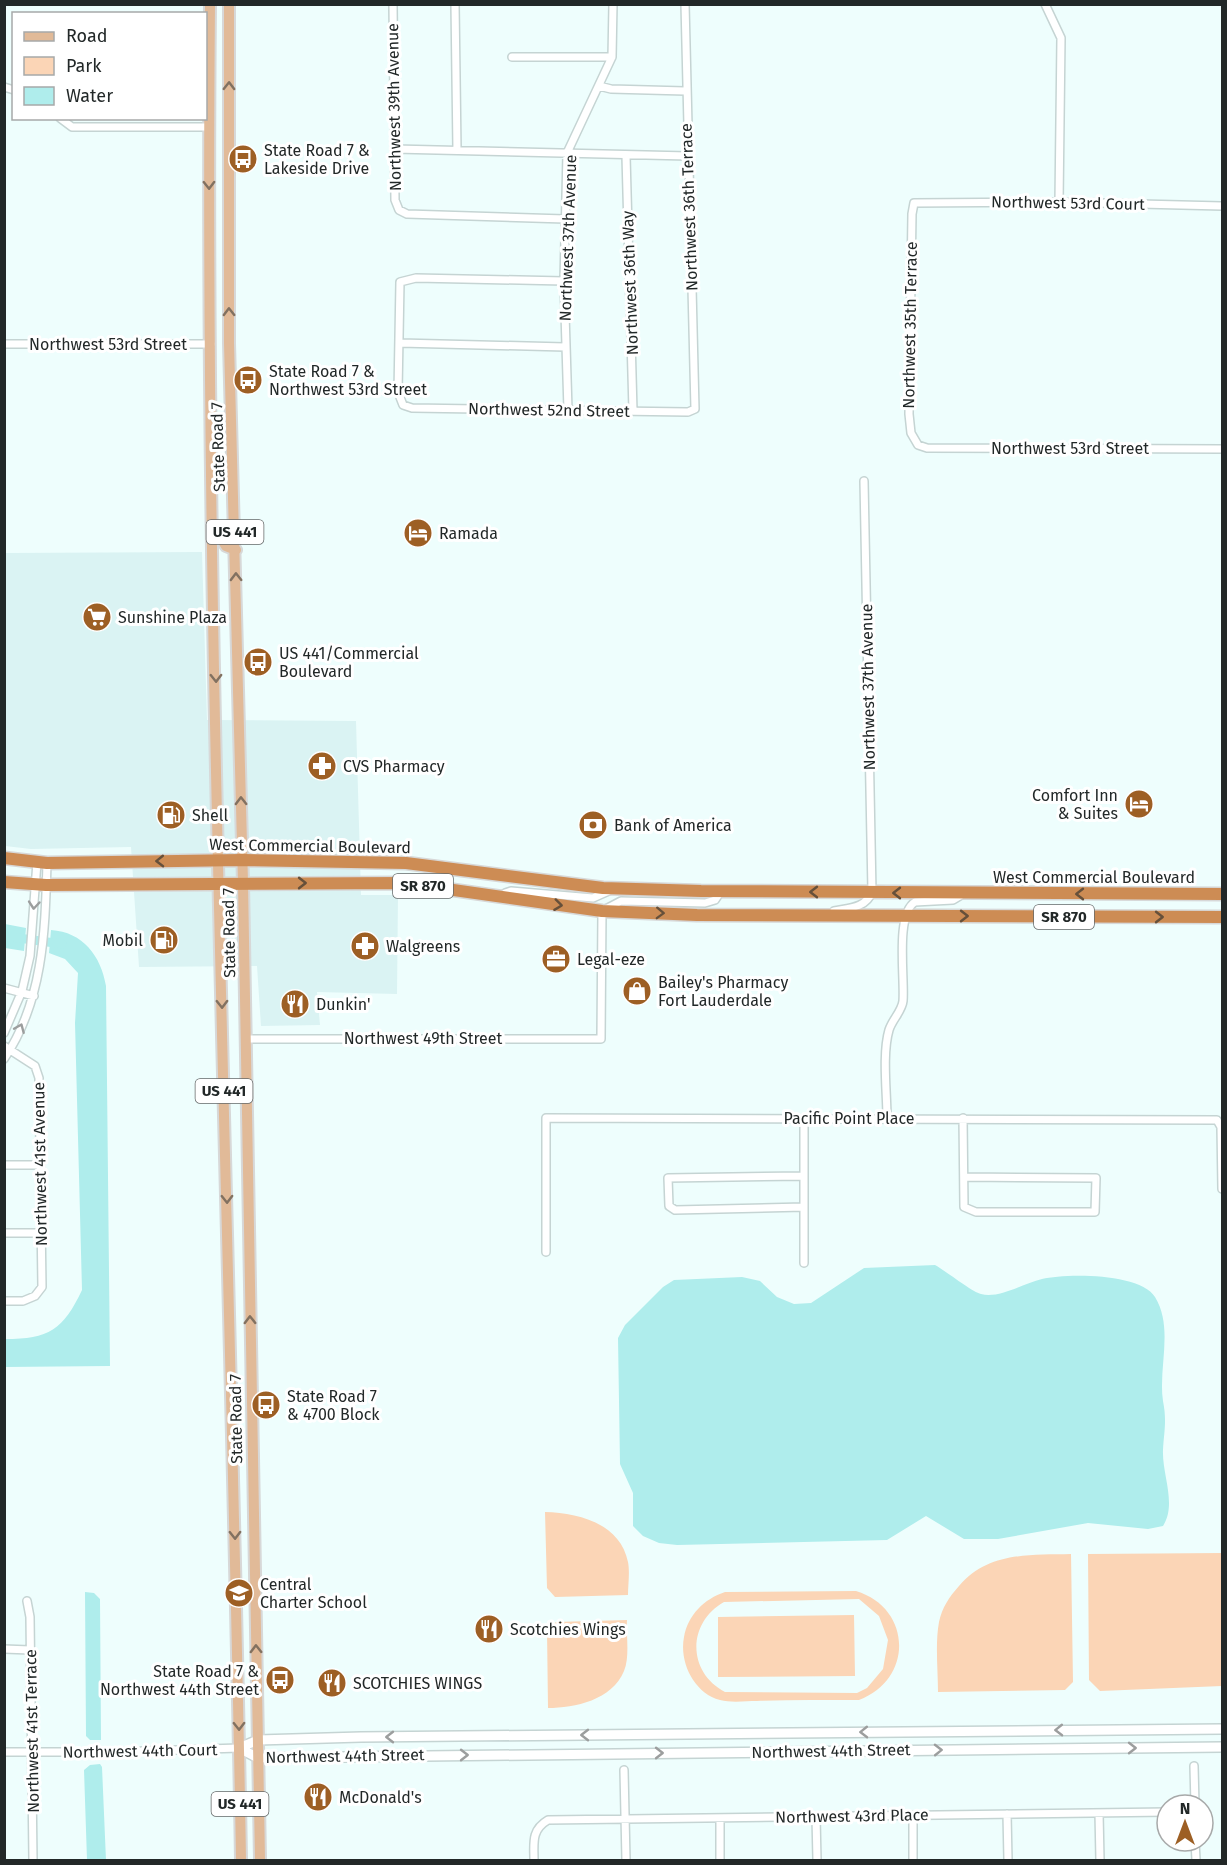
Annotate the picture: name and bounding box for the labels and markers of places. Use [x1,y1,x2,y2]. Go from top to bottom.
place label: State Road 7 & Lakeside Drive [264,141,370,178]
bus stop icon: State Road 7 & Lakeside Drive [227,143,259,175]
place label: State Road 7 & Northwest 53rd Street [269,362,427,399]
bus stop icon: State Road 7 & Northwest 53rd Street [232,364,264,396]
hotel icon: Ramada [402,517,434,549]
place label: Ramada [439,524,498,543]
supermarket icon: Sunshine Plaza [81,601,113,633]
place label: Sunshine Plaza [118,608,227,627]
place label: US 441/Commercial Boulevard [279,644,419,681]
bus stop icon: US 441/Commercial Boulevard [242,646,274,678]
pharmacy icon: CVS Pharmacy [306,750,338,782]
place label: CVS Pharmacy [343,757,445,776]
place label: Comfort Inn & Suites [1032,786,1118,823]
hotel icon: Comfort Inn & Suites [1123,788,1155,820]
fuel station icon: Shell [155,799,187,831]
place label: Shell [192,806,229,825]
bank icon: Bank of America [577,809,609,841]
place label: Bank of America [614,816,732,835]
fuel station icon: Mobil [148,924,180,956]
pharmacy icon: Walgreens [349,930,381,962]
place label: Mobil [103,931,143,950]
place label: Walgreens [386,937,460,956]
office icon: Legal-eze [540,943,572,975]
place label: Legal-eze [577,950,645,969]
place label: Bailey's Pharmacy Fort Lauderdale [658,973,788,1010]
shop icon: Bailey's Pharmacy Fort Lauderdale [621,975,653,1007]
restaurant icon: Dunkin' [279,988,311,1020]
place label: Dunkin' [316,995,370,1014]
place label: State Road 7 & 4700 Block [287,1387,380,1424]
bus stop icon: State Road 7 & 4700 Block [250,1389,282,1421]
place label: Central Charter School [260,1575,367,1612]
school or university icon: Central Charter School [223,1577,255,1609]
restaurant icon: Scotchies Wings [473,1613,505,1645]
place label: Scotchies Wings [510,1620,626,1639]
place label: State Road 7 & Northwest 44th Street [100,1662,259,1699]
bus stop icon: State Road 7 & Northwest 44th Street [264,1664,296,1696]
restaurant icon: SCOTCHIES WINGS [316,1667,348,1699]
place label: SCOTCHIES WINGS [353,1674,482,1693]
restaurant icon: McDonald's [302,1781,334,1813]
place label: McDonald's [339,1788,422,1807]

